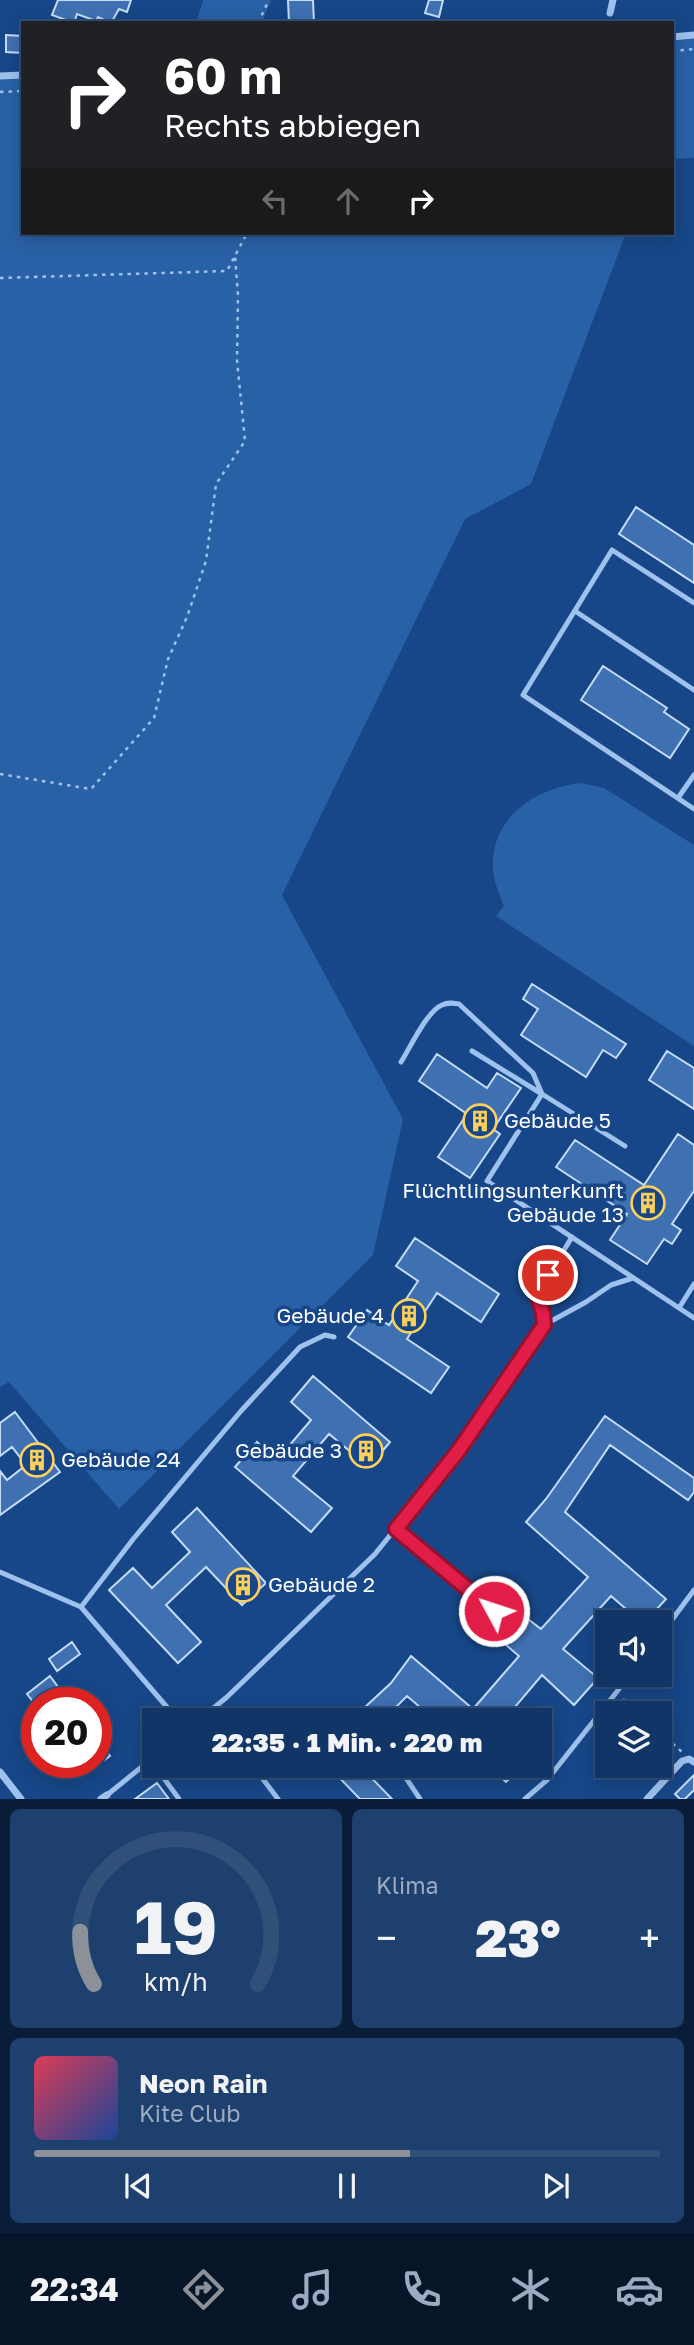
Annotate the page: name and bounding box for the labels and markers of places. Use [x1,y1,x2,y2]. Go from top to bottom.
building icon: Gebäude 5 [461,1102,499,1140]
place label: Gebäude 5 [504,1107,611,1133]
place label: Flüchtlingsunterkunft Gebäude 13 [402,1177,624,1227]
building icon: Flüchtlingsunterkunft Gebäude 13 [629,1184,667,1222]
pin [518,1245,578,1305]
building icon: Gebäude 4 [390,1297,428,1335]
place label: Gebäude 4 [276,1302,384,1328]
building icon: Gebäude 3 [347,1432,385,1470]
place label: Gebäude 3 [235,1437,342,1463]
building icon: Gebäude 24 [18,1441,56,1479]
place label: Gebäude 24 [61,1446,181,1472]
building icon: Gebäude 2 [224,1566,262,1604]
place label: Gebäude 2 [268,1571,375,1597]

